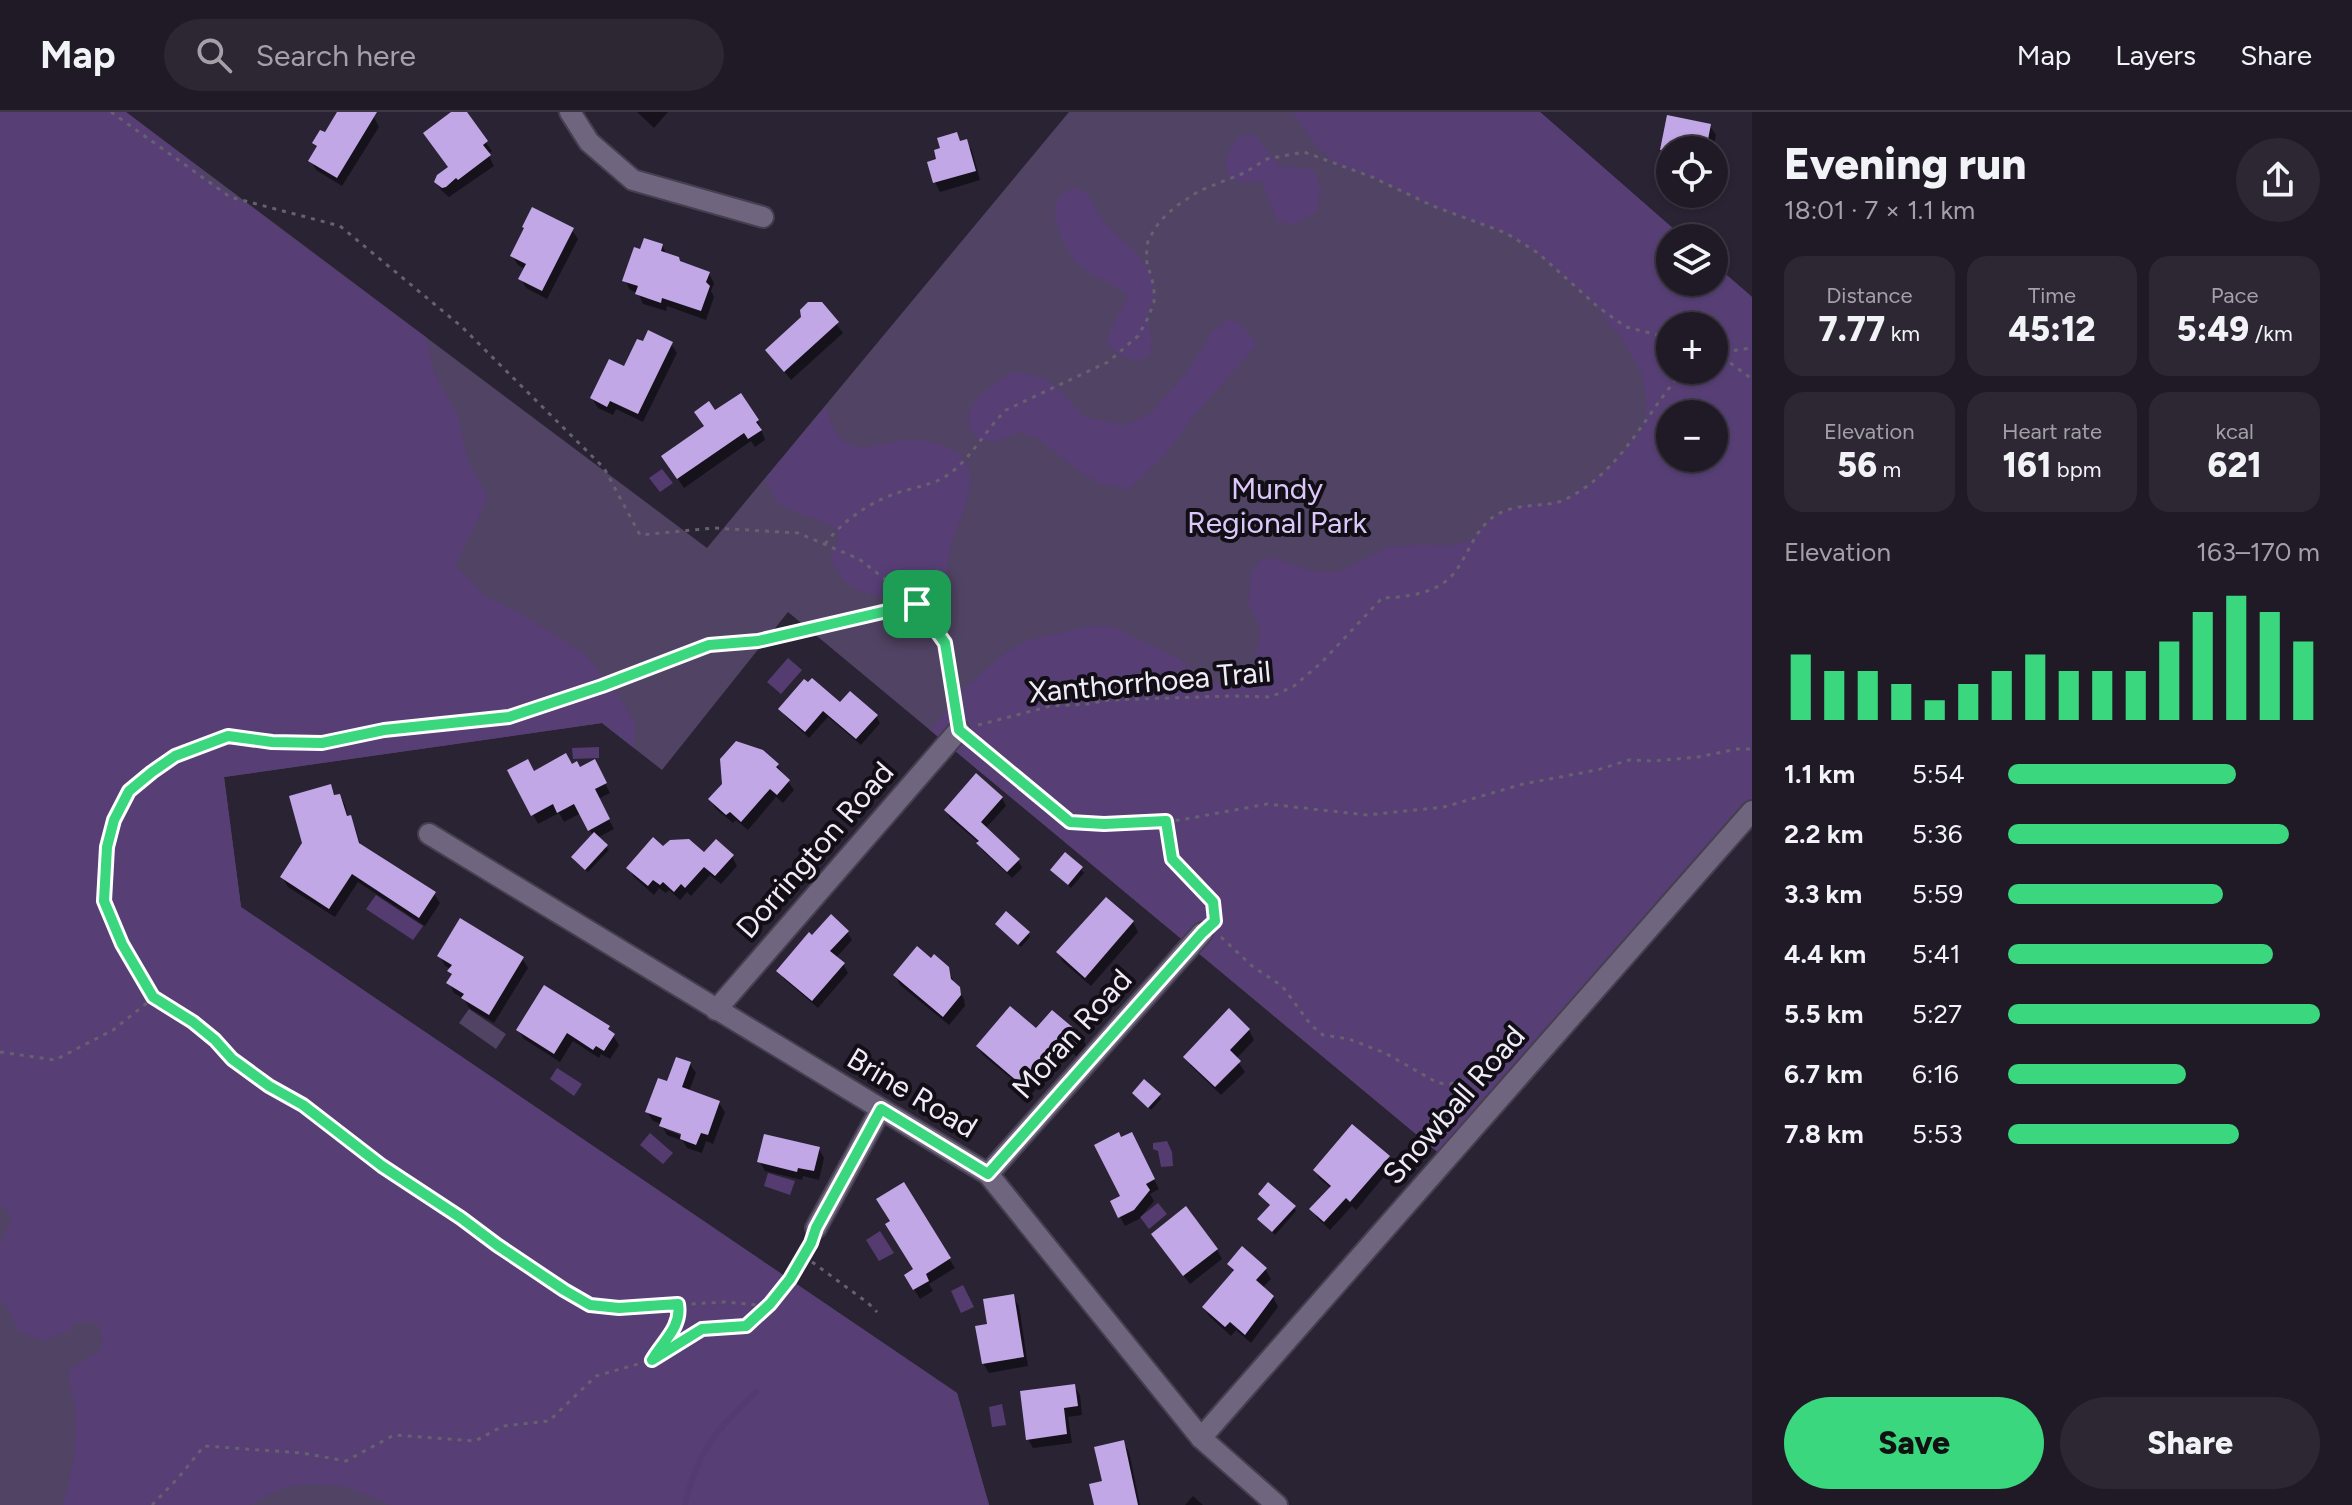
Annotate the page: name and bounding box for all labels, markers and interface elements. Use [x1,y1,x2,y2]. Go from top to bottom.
search box [164,19,724,91]
text: Map [40,32,116,78]
icon: search [192,33,236,77]
text: Search here [256,37,416,74]
text: Map [2017,38,2071,72]
text: Layers [2115,38,2196,72]
text: Share [2240,38,2312,72]
map controls [1656,136,1728,472]
button: locate [1656,136,1728,208]
text: Evening run [1784,137,2026,190]
button: share [2236,138,2320,222]
text: 18:01 · 7 × 1.1 km [1784,194,1975,226]
button: layers [1656,224,1728,296]
text: Distance [1826,282,1912,309]
text: Time [2028,282,2076,309]
text: Pace [2211,282,2258,309]
text: 7.77 [1819,309,1885,350]
text: 45:12 [2008,309,2096,350]
text: 5:49 [2177,309,2249,350]
button: + [1656,312,1728,384]
text: km [1885,320,1920,347]
text: /km [2249,320,2293,347]
button: − [1656,400,1728,472]
text: Elevation [1824,418,1915,445]
text: Heart rate [2002,418,2102,445]
text: kcal [2215,418,2254,445]
text: 56 [1837,445,1877,486]
text: 161 [2003,445,2051,486]
text: 621 [2207,445,2262,486]
text: m [1877,456,1901,483]
text: bpm [2051,456,2101,483]
park label: Mundy Regional Park [1187,470,1368,541]
text: Elevation [1784,536,1891,568]
text: 163–170 m [2196,536,2320,568]
pin [883,570,951,638]
icon: arrive [895,582,939,626]
street label: Xanthorrhoea Trail [1027,652,1273,711]
street label: Dorrington Road [728,754,901,945]
text: 1.1 km [1784,758,1855,790]
text: 5:54 [1912,758,1965,790]
text: 2.2 km [1784,818,1863,850]
text: 5:36 [1912,818,1962,850]
text: 3.3 km [1784,878,1862,910]
text: 5:59 [1912,878,1963,910]
text: 4.4 km [1784,938,1866,970]
text: 5:41 [1912,938,1960,970]
street label: Moran Road [1004,961,1139,1106]
text: 5.5 km [1784,998,1864,1030]
text: 5:27 [1912,998,1962,1030]
street label: Snowball Road [1375,1018,1533,1192]
street label: Brine Road [841,1039,984,1146]
text: 6.7 km [1784,1058,1863,1090]
text: 6:16 [1912,1058,1959,1090]
text: 7.8 km [1784,1118,1864,1150]
text: 5:53 [1912,1118,1963,1150]
button: Save [1784,1397,2044,1489]
button: Share [2060,1397,2320,1489]

